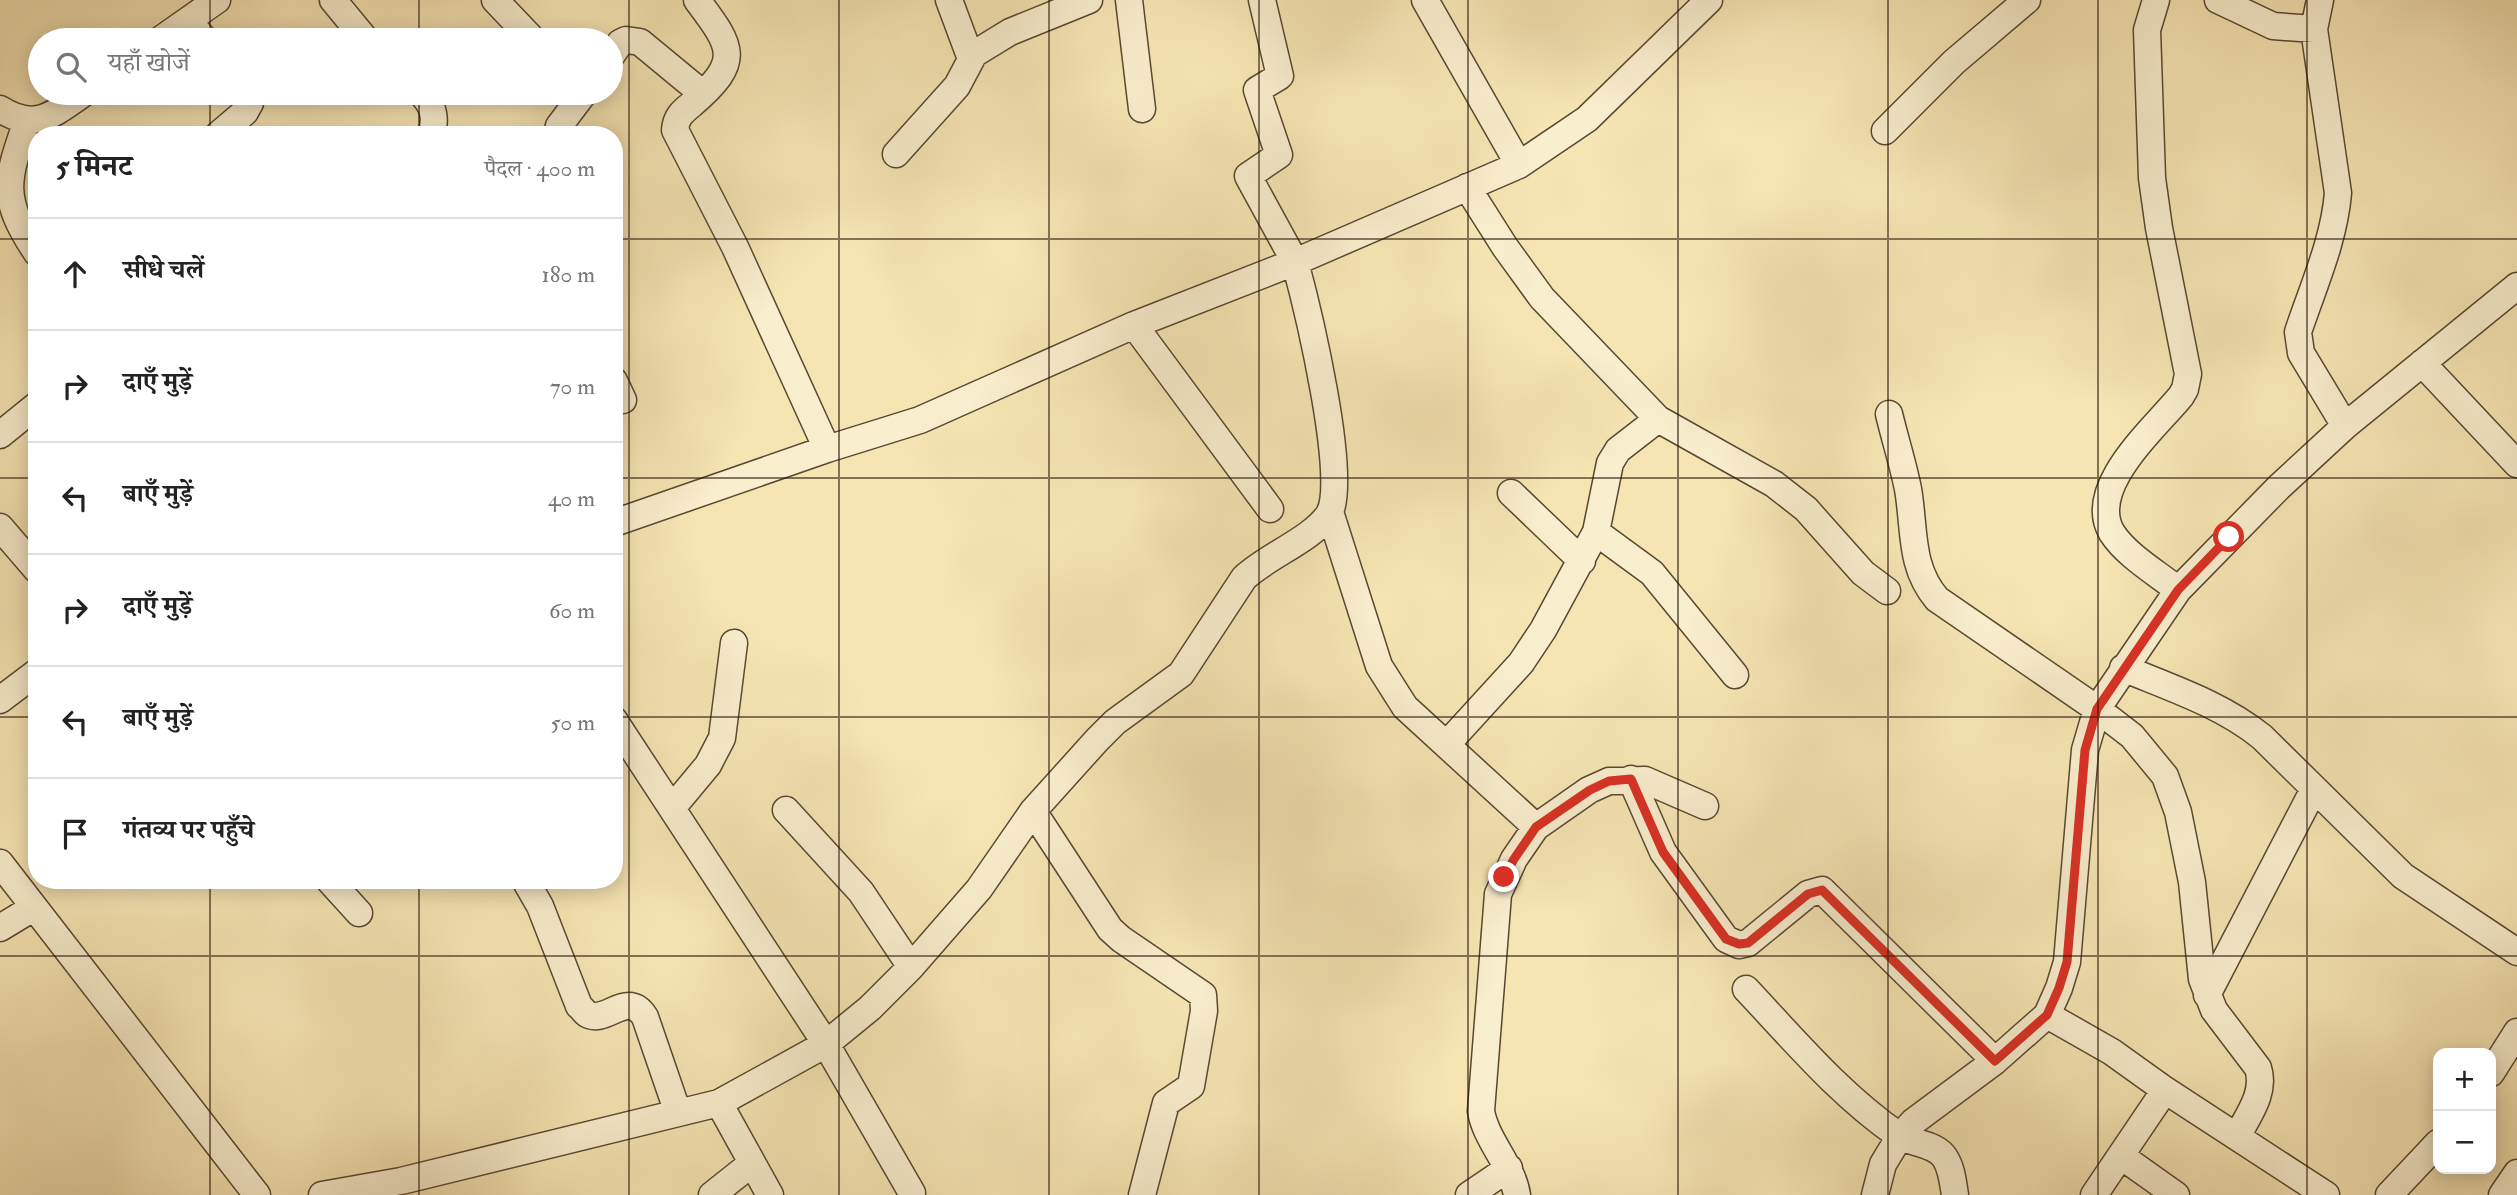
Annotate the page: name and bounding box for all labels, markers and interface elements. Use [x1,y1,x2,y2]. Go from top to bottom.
search box [28,28,623,105]
text: यहाँ खोजें [108,47,190,79]
icon: search [52,48,90,86]
text: 5 मिनट [56,148,132,185]
text: पैदल · 400 m [485,154,595,183]
text: सीधे चलें [123,254,204,286]
icon: ahead [56,255,94,293]
text: 180 m [542,260,595,289]
text: दाएँ मुड़ें [123,366,192,398]
icon: right [56,367,94,405]
text: 70 m [550,372,595,401]
text: बाएँ मुड़ें [123,478,193,510]
icon: left [56,479,94,517]
text: 40 m [548,484,595,513]
route start [2213,521,2244,552]
text: दाएँ मुड़ें [123,590,192,622]
icon: right [56,591,94,629]
text: 60 m [549,596,595,625]
text: बाएँ मुड़ें [123,702,193,734]
icon: left [56,703,94,741]
text: 50 m [551,708,595,737]
text: गंतव्य पर पहुँचे [123,814,254,846]
icon: arrive [56,815,94,853]
route end [1488,861,1519,892]
map controls [2433,1048,2496,1174]
button: + [2433,1048,2496,1111]
button: − [2433,1111,2496,1174]

